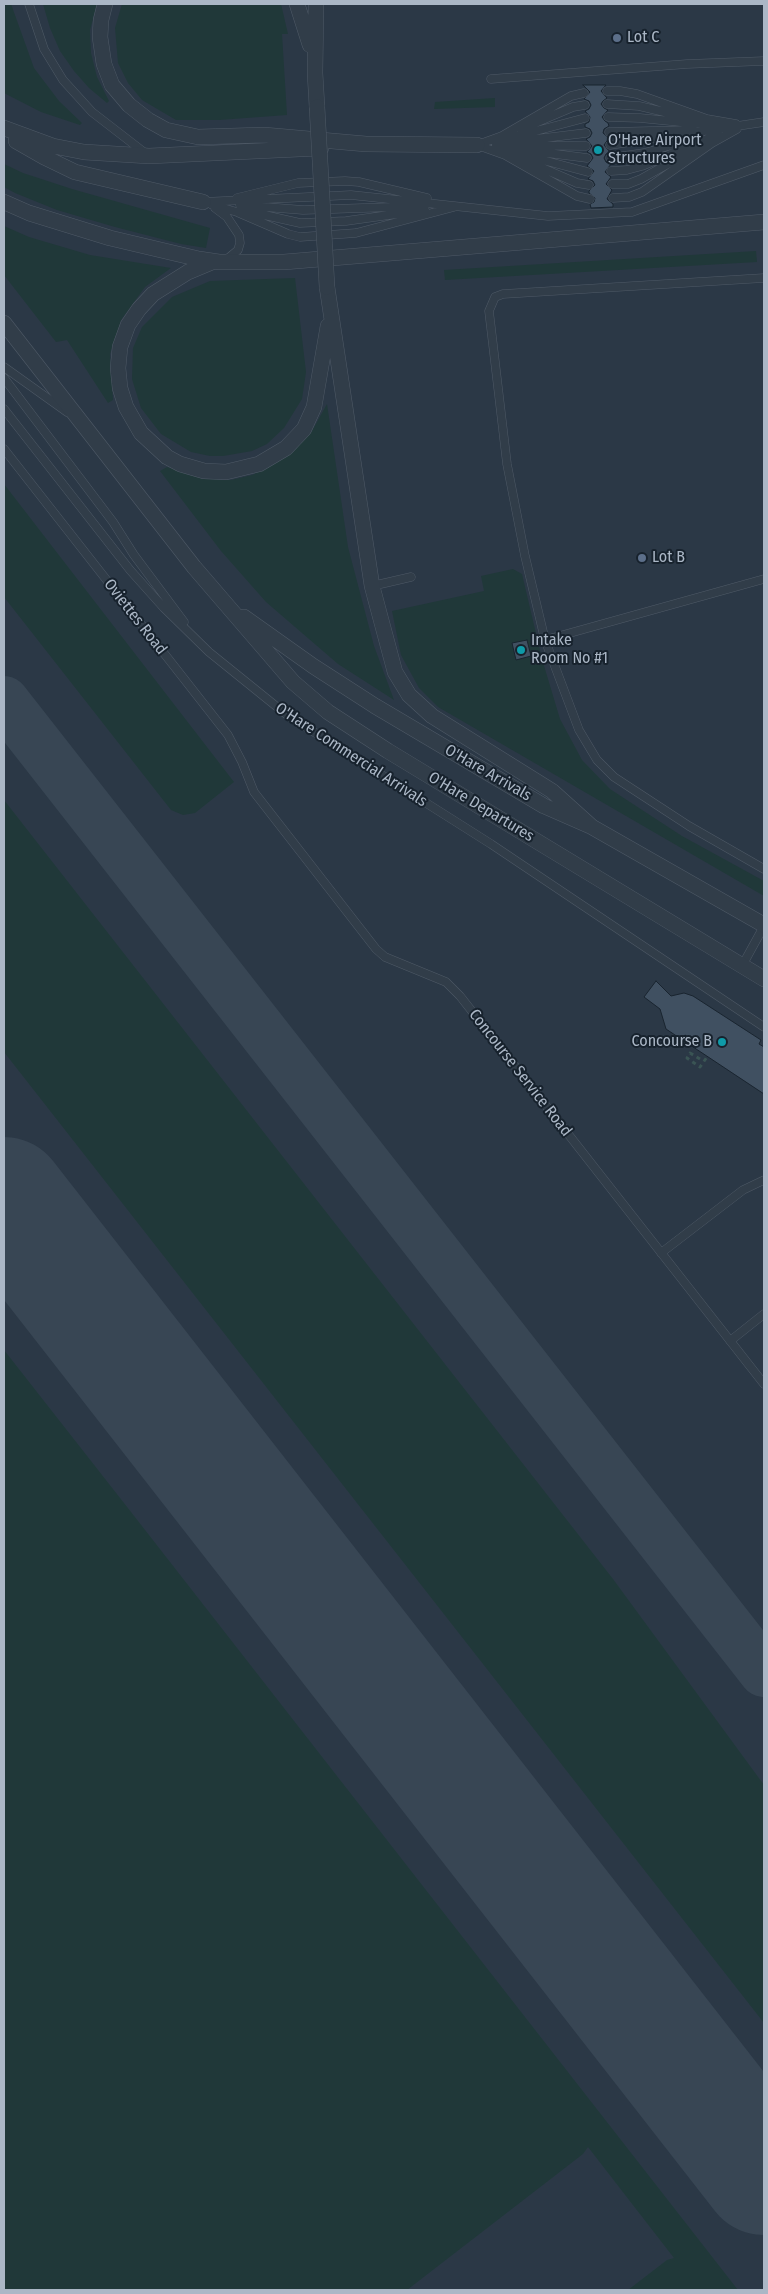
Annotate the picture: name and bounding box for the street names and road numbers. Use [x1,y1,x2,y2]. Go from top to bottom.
street label: Oviettes Road [99,575,171,659]
street label: O'Hare Commercial Arrivals [271,699,431,811]
street label: O'Hare Arrivals [441,740,535,806]
street label: O'Hare Departures [425,768,537,846]
street label: Concourse Service Road [464,1006,576,1140]

